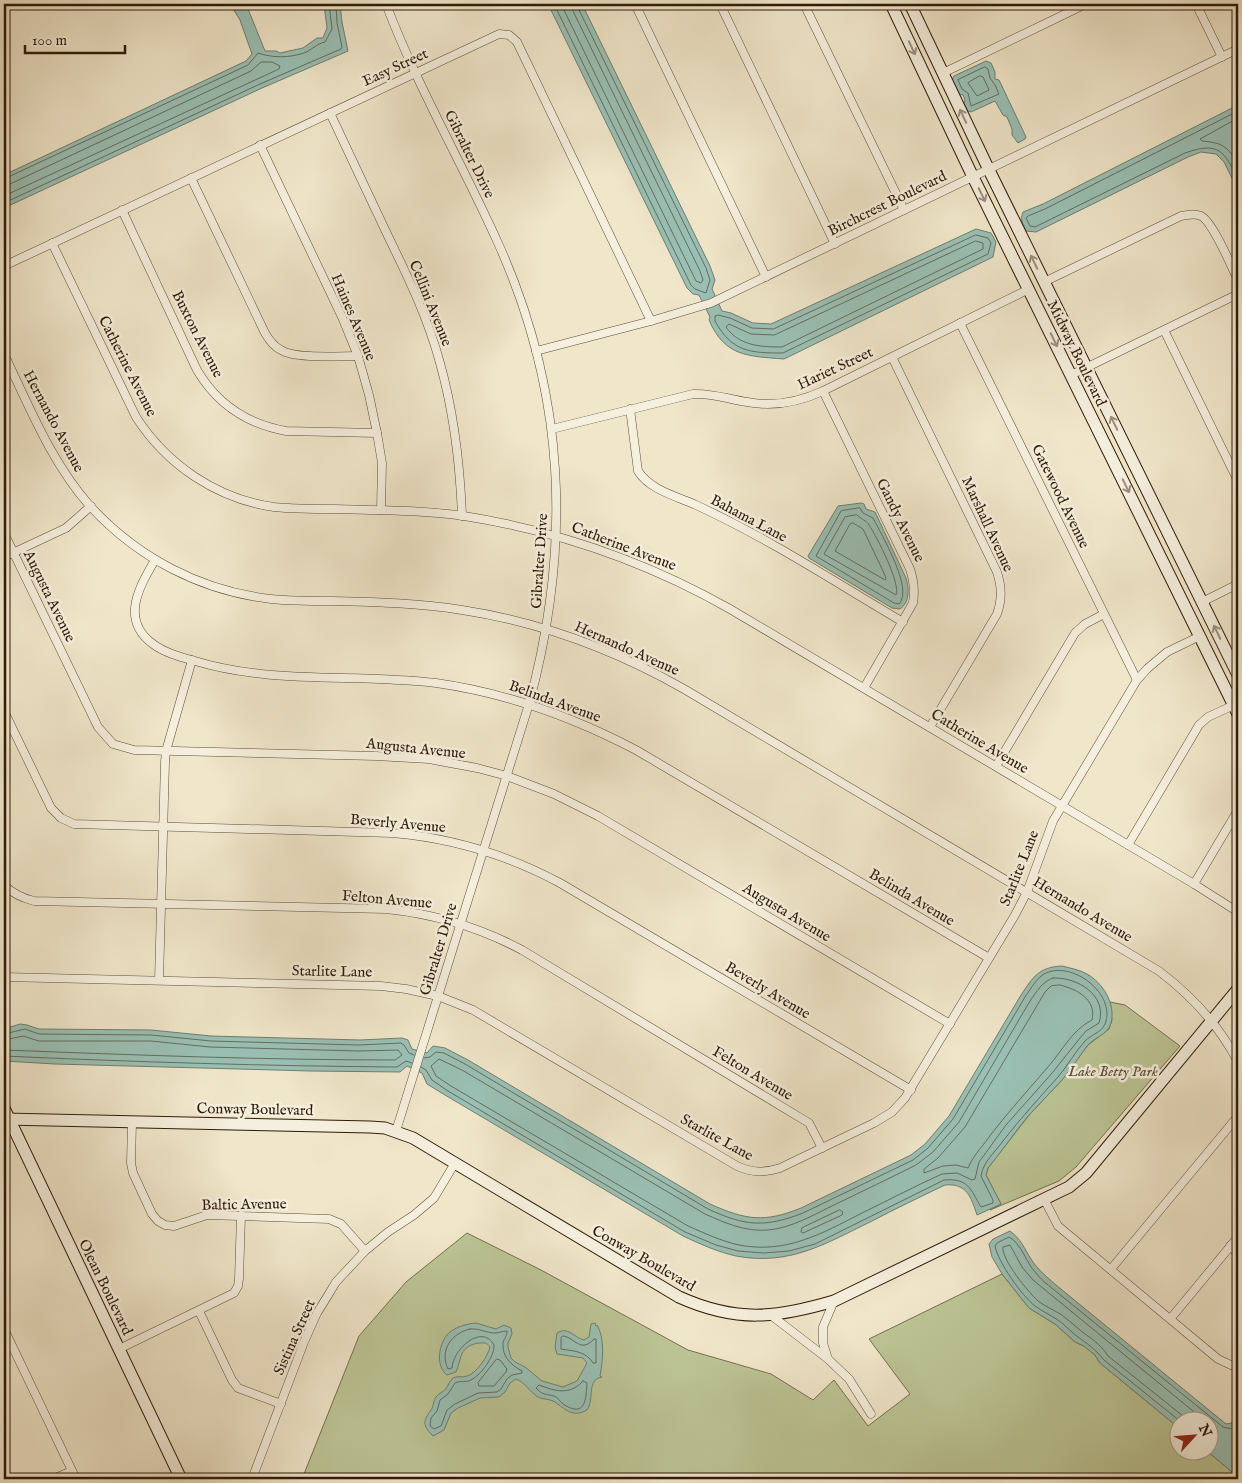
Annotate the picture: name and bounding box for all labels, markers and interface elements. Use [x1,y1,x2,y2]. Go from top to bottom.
scale bar [25,22,125,54]
text: 100 m [32,31,68,50]
one-way arrow [908,40,917,55]
street label: Easy Street [359,44,431,91]
street label: Gibralter Drive [440,107,499,201]
one-way arrow [958,108,968,123]
street label: Birchcrest Boulevard [825,166,951,240]
one-way arrow [977,187,987,202]
one-way arrow [1029,254,1039,269]
street label: Cellini Avenue [405,257,456,349]
street label: Haines Avenue [327,271,380,364]
street label: Buxton Avenue [167,287,228,381]
street label: Midway Boulevard [1043,297,1111,410]
street label: Catherine Avenue [94,313,161,420]
one-way arrow [1050,332,1059,347]
street label: Hariet Street [794,343,876,394]
street label: Hernando Avenue [19,367,88,476]
one-way arrow [1109,416,1118,431]
street label: Gatewood Avenue [1027,441,1094,551]
street label: Marshall Avenue [957,473,1018,575]
street label: Gandy Avenue [872,475,929,565]
one-way arrow [1122,478,1131,493]
street label: Bahama Lane [707,490,791,547]
street label: Gibralter Drive [527,513,552,609]
street label: Catherine Avenue [569,518,679,575]
street label: Augusta Avenue [19,546,80,645]
street label: Hernando Avenue [571,617,682,680]
one-way arrow [1212,624,1222,639]
street label: Belinda Avenue [506,676,604,727]
street label: Catherine Avenue [927,705,1032,778]
street label: Augusta Avenue [364,734,467,763]
street label: Beverly Avenue [349,810,447,837]
street label: Starlite Lane [996,827,1043,909]
street label: Belinda Avenue [865,864,958,930]
street label: Hernando Avenue [1030,872,1136,947]
street label: Augusta Avenue [738,878,835,946]
street label: Felton Avenue [341,886,433,913]
street label: Gibralter Drive [415,901,462,998]
street label: Beverly Avenue [722,958,814,1023]
street label: Starlite Lane [292,961,372,982]
street label: Felton Avenue [709,1042,797,1105]
park label: Lake Betty Park [1067,1062,1158,1081]
street label: Conway Boulevard [196,1099,314,1120]
street label: Starlite Lane [677,1110,757,1165]
street label: Baltic Avenue [201,1194,287,1215]
street label: Conway Boulevard [588,1221,700,1296]
street label: Olean Boulevard [74,1236,137,1339]
street label: Sistina Street [269,1296,320,1378]
north arrow [1170,1410,1220,1460]
text: N [1194,1420,1216,1440]

